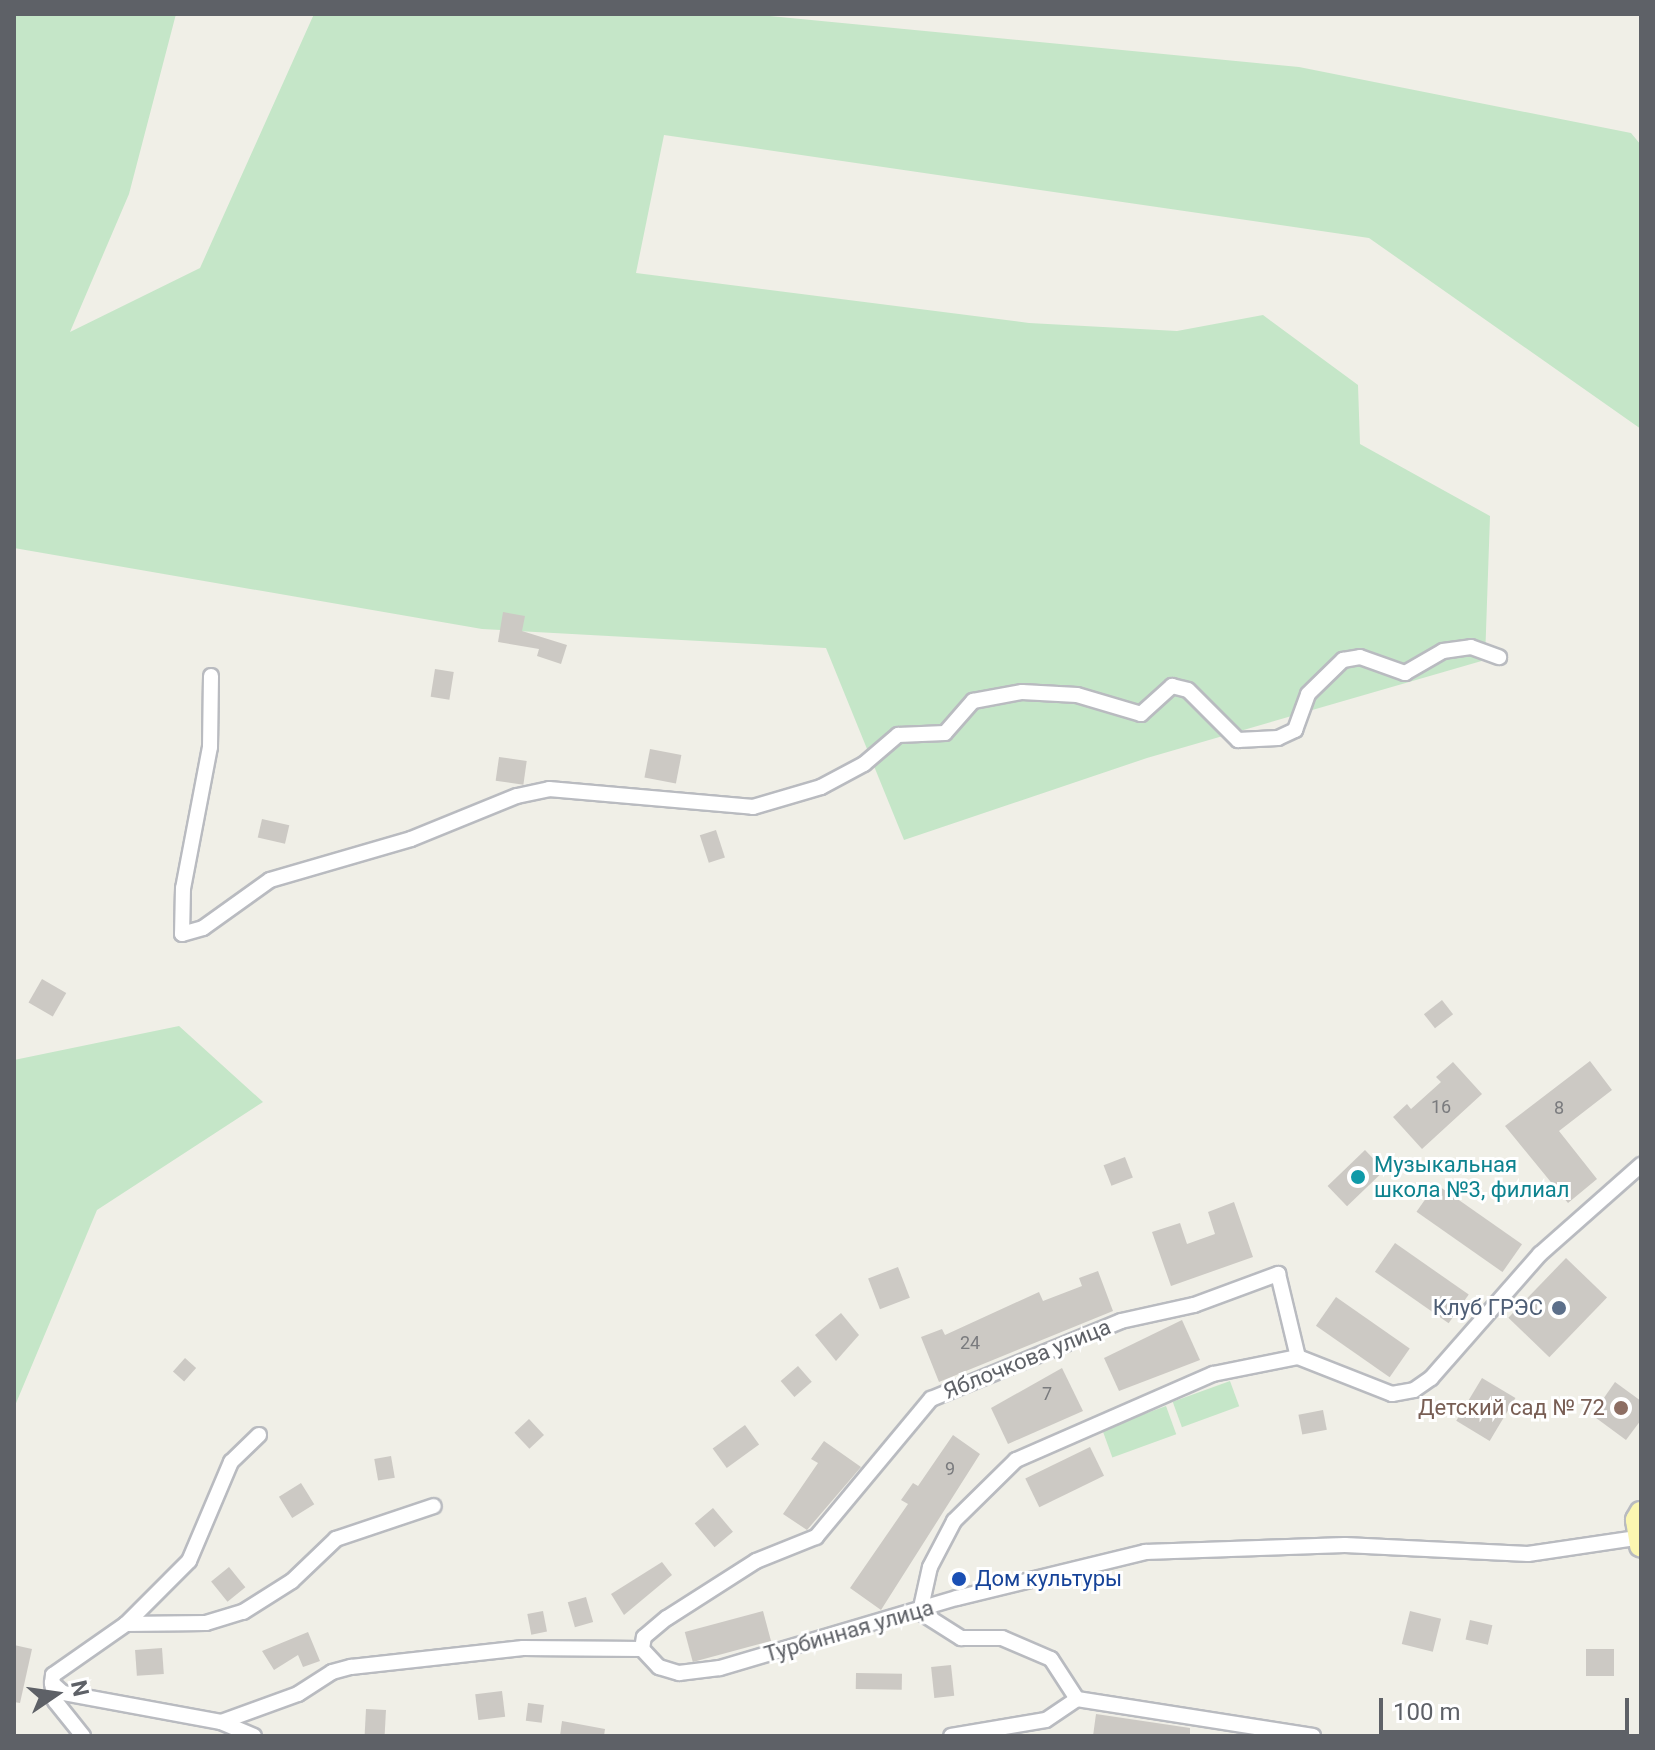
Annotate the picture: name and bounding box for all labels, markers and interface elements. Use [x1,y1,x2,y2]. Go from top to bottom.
house number: 16 [1431,1096,1451,1118]
house number: 8 [1554,1097,1564,1119]
place label: Музыкальная школа №3, филиал [1374,1151,1570,1202]
marker: Музыкальная школа №3, филиал [1349,1168,1367,1186]
place label: Клуб ГРЭС [1433,1295,1543,1321]
marker: Клуб ГРЭС [1550,1299,1568,1317]
street label: Яблочкова улица [940,1313,1114,1405]
house number: 24 [960,1332,980,1354]
house number: 7 [1042,1383,1052,1405]
place label: Детский сад № 72 [1418,1395,1605,1421]
marker: Детский сад № 72 [1612,1399,1630,1417]
house number: 9 [945,1458,955,1480]
place label: Дом культуры [975,1566,1122,1592]
marker: Дом культуры [950,1570,968,1588]
street label: Турбинная улица [761,1594,937,1668]
north arrow [16,1654,96,1734]
text: N [66,1678,94,1699]
scale bar [1383,1682,1633,1732]
text: 100 m [1393,1698,1460,1726]

